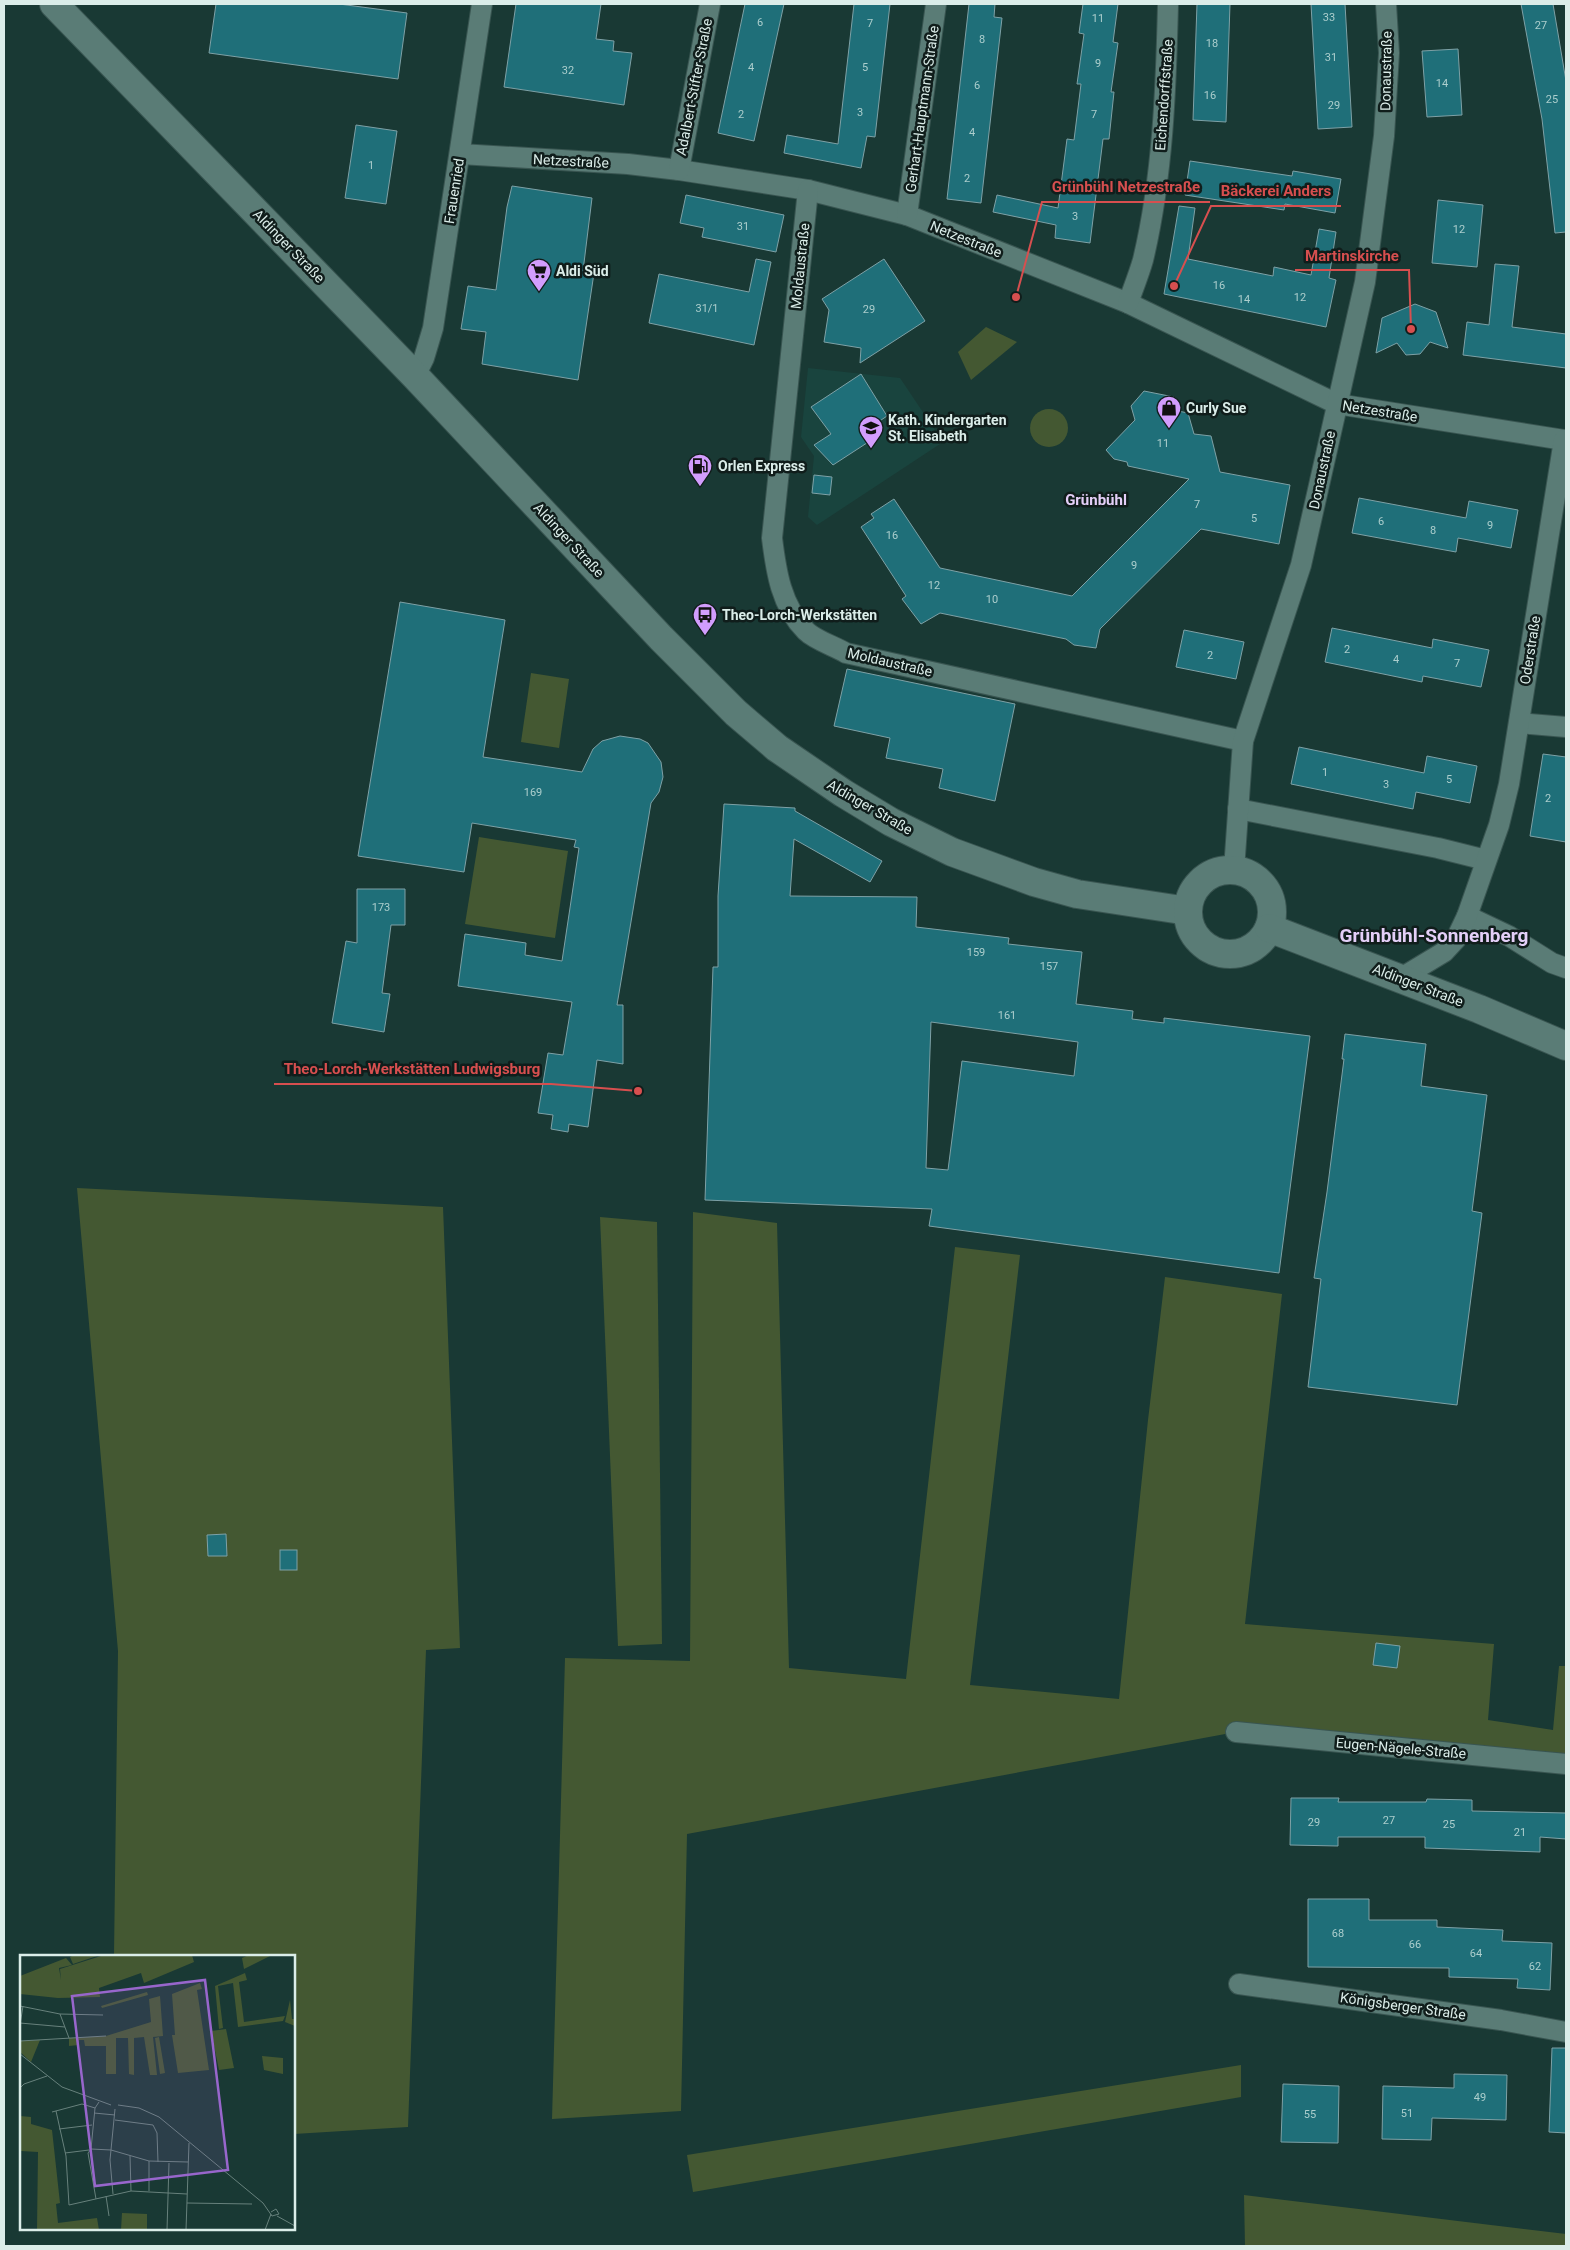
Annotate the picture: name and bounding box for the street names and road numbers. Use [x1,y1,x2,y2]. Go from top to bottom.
street label: Adalbert-Stifter-Straße [673,17,715,157]
street label: Gerhart-Hauptmann-Straße [902,25,942,193]
street label: Donaustraße [1377,31,1395,111]
street label: Eichendorffstraße [1152,39,1176,151]
street label: Netzestraße [533,151,609,171]
street label: Frauenried [441,157,467,225]
street label: Aldinger Straße [250,206,328,286]
street label: Netzestraße [928,217,1004,261]
street label: Moldaustraße [788,222,812,310]
street label: Netzestraße [1341,397,1419,425]
street label: Donaustraße [1306,429,1338,511]
street label: Aldinger Straße [530,500,608,580]
street label: Oderstraße [1517,615,1543,685]
street label: Moldaustraße [846,644,934,680]
street label: Aldinger Straße [825,776,915,838]
street label: Aldinger Straße [1370,960,1466,1010]
street label: Eugen-Nägele-Straße [1335,1734,1467,1762]
street label: Königsberger Straße [1339,1989,1467,2023]

